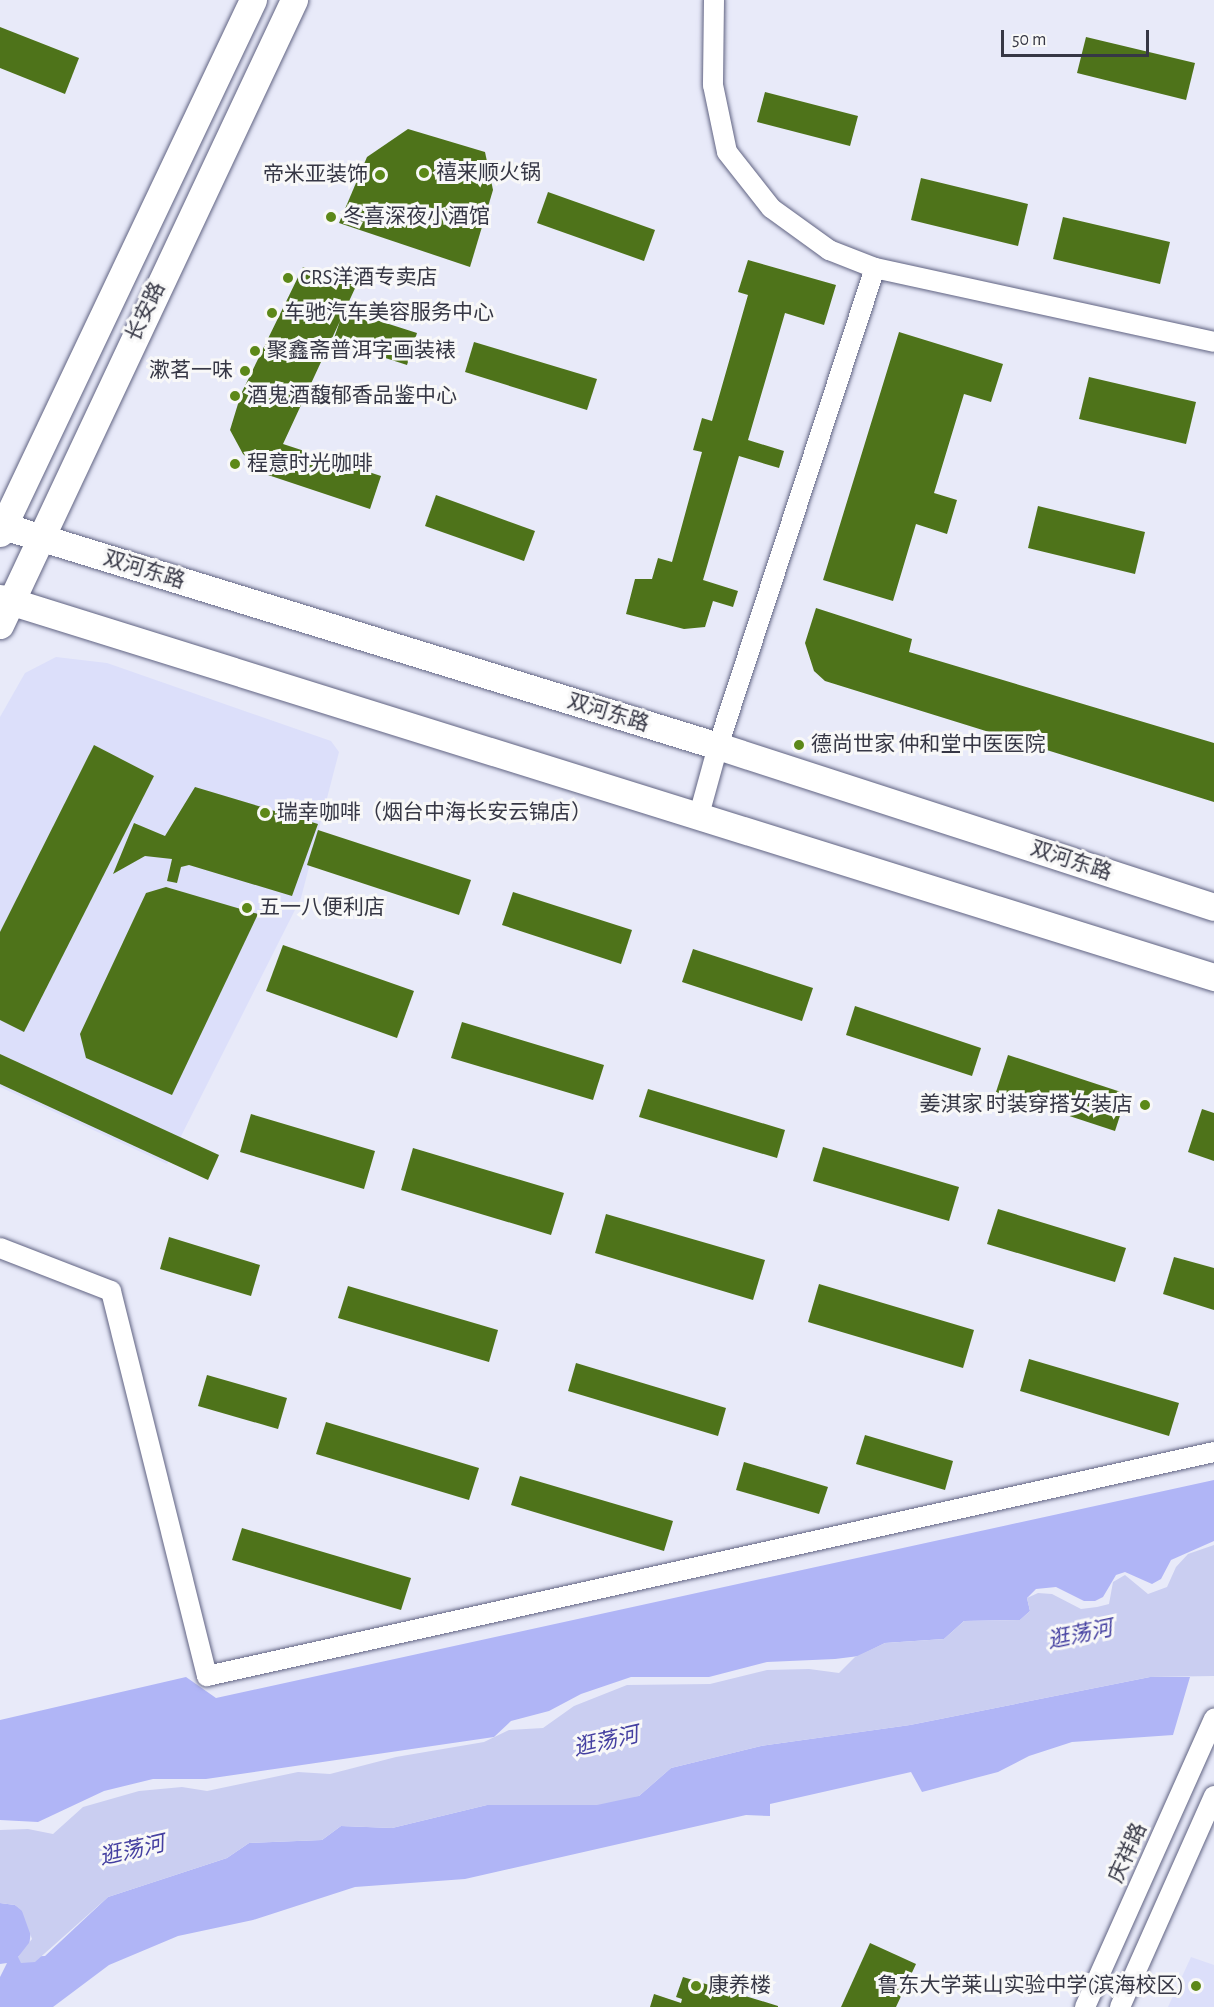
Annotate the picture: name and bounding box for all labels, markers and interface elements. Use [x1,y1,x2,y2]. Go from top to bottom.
scale bar [1004,18,1152,56]
text: 50 m [1012,31,1046,49]
place label: 禧来顺火锅 [436,160,541,186]
place label: 帝米亚装饰 [263,162,368,188]
marker: 禧来顺火锅 [417,166,431,180]
marker: 帝米亚装饰 [373,168,387,182]
place label: 冬喜深夜小酒馆 [343,204,490,230]
marker: 冬喜深夜小酒馆 [324,210,338,224]
place label: CRS洋酒专卖店 [300,265,437,291]
marker: CRS洋酒专卖店 [281,271,295,285]
street label: 长安路 [121,278,171,346]
place label: 车驰汽车美容服务中心 [284,300,494,326]
marker: 车驰汽车美容服务中心 [265,306,279,320]
place label: 聚鑫斋普洱字画装裱 [267,338,456,364]
marker: 聚鑫斋普洱字画装裱 [248,344,262,358]
place label: 漱茗一味 [149,358,233,384]
marker: 漱茗一味 [238,364,252,378]
place label: 酒鬼酒馥郁香品鉴中心 [247,383,457,409]
marker: 酒鬼酒馥郁香品鉴中心 [228,389,242,403]
place label: 程意时光咖啡 [247,451,373,477]
marker: 程意时光咖啡 [228,457,242,471]
street label: 双河东路 [100,546,188,594]
street label: 双河东路 [564,689,652,737]
place label: 德尚世家 仲和堂中医医院 [811,732,1045,758]
marker: 德尚世家 仲和堂中医医院 [792,738,806,752]
place label: 瑞幸咖啡（烟台中海长安云锦店） [277,800,592,826]
marker: 瑞幸咖啡（烟台中海长安云锦店） [258,806,272,820]
street label: 双河东路 [1027,836,1115,886]
place label: 五一八便利店 [259,895,385,921]
marker: 五一八便利店 [240,901,254,915]
place label: 姜淇家 时装穿搭女装店 [920,1092,1133,1118]
marker: 姜淇家 时装穿搭女装店 [1138,1098,1152,1112]
water label: 逛荡河 [1045,1615,1115,1655]
water label: 逛荡河 [571,1722,641,1762]
street label: 庆祥路 [1104,1819,1152,1887]
water label: 逛荡河 [97,1831,167,1871]
place label: 康养楼 [708,1973,771,1999]
place label: 鲁东大学莱山实验中学(滨海校区) [878,1973,1184,1999]
marker: 康养楼 [689,1979,703,1993]
marker: 鲁东大学莱山实验中学(滨海校区) [1189,1979,1203,1993]

